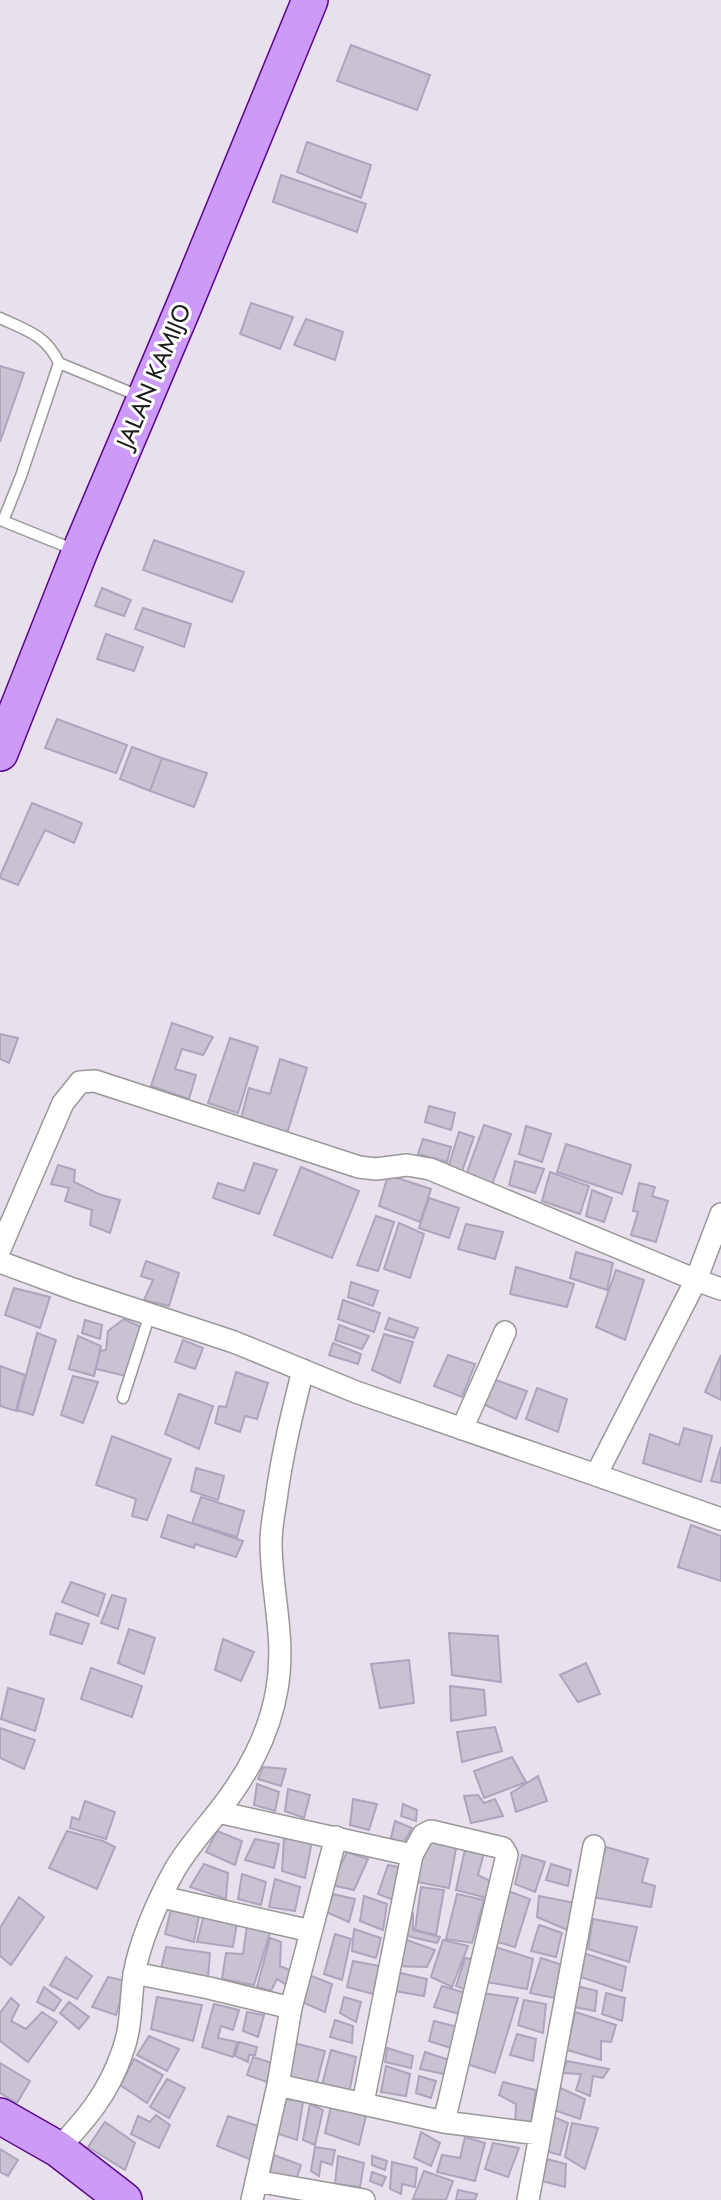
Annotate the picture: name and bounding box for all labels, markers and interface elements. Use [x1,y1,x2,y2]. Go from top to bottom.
street label: JALAN KAMIJO [106,298,200,456]

